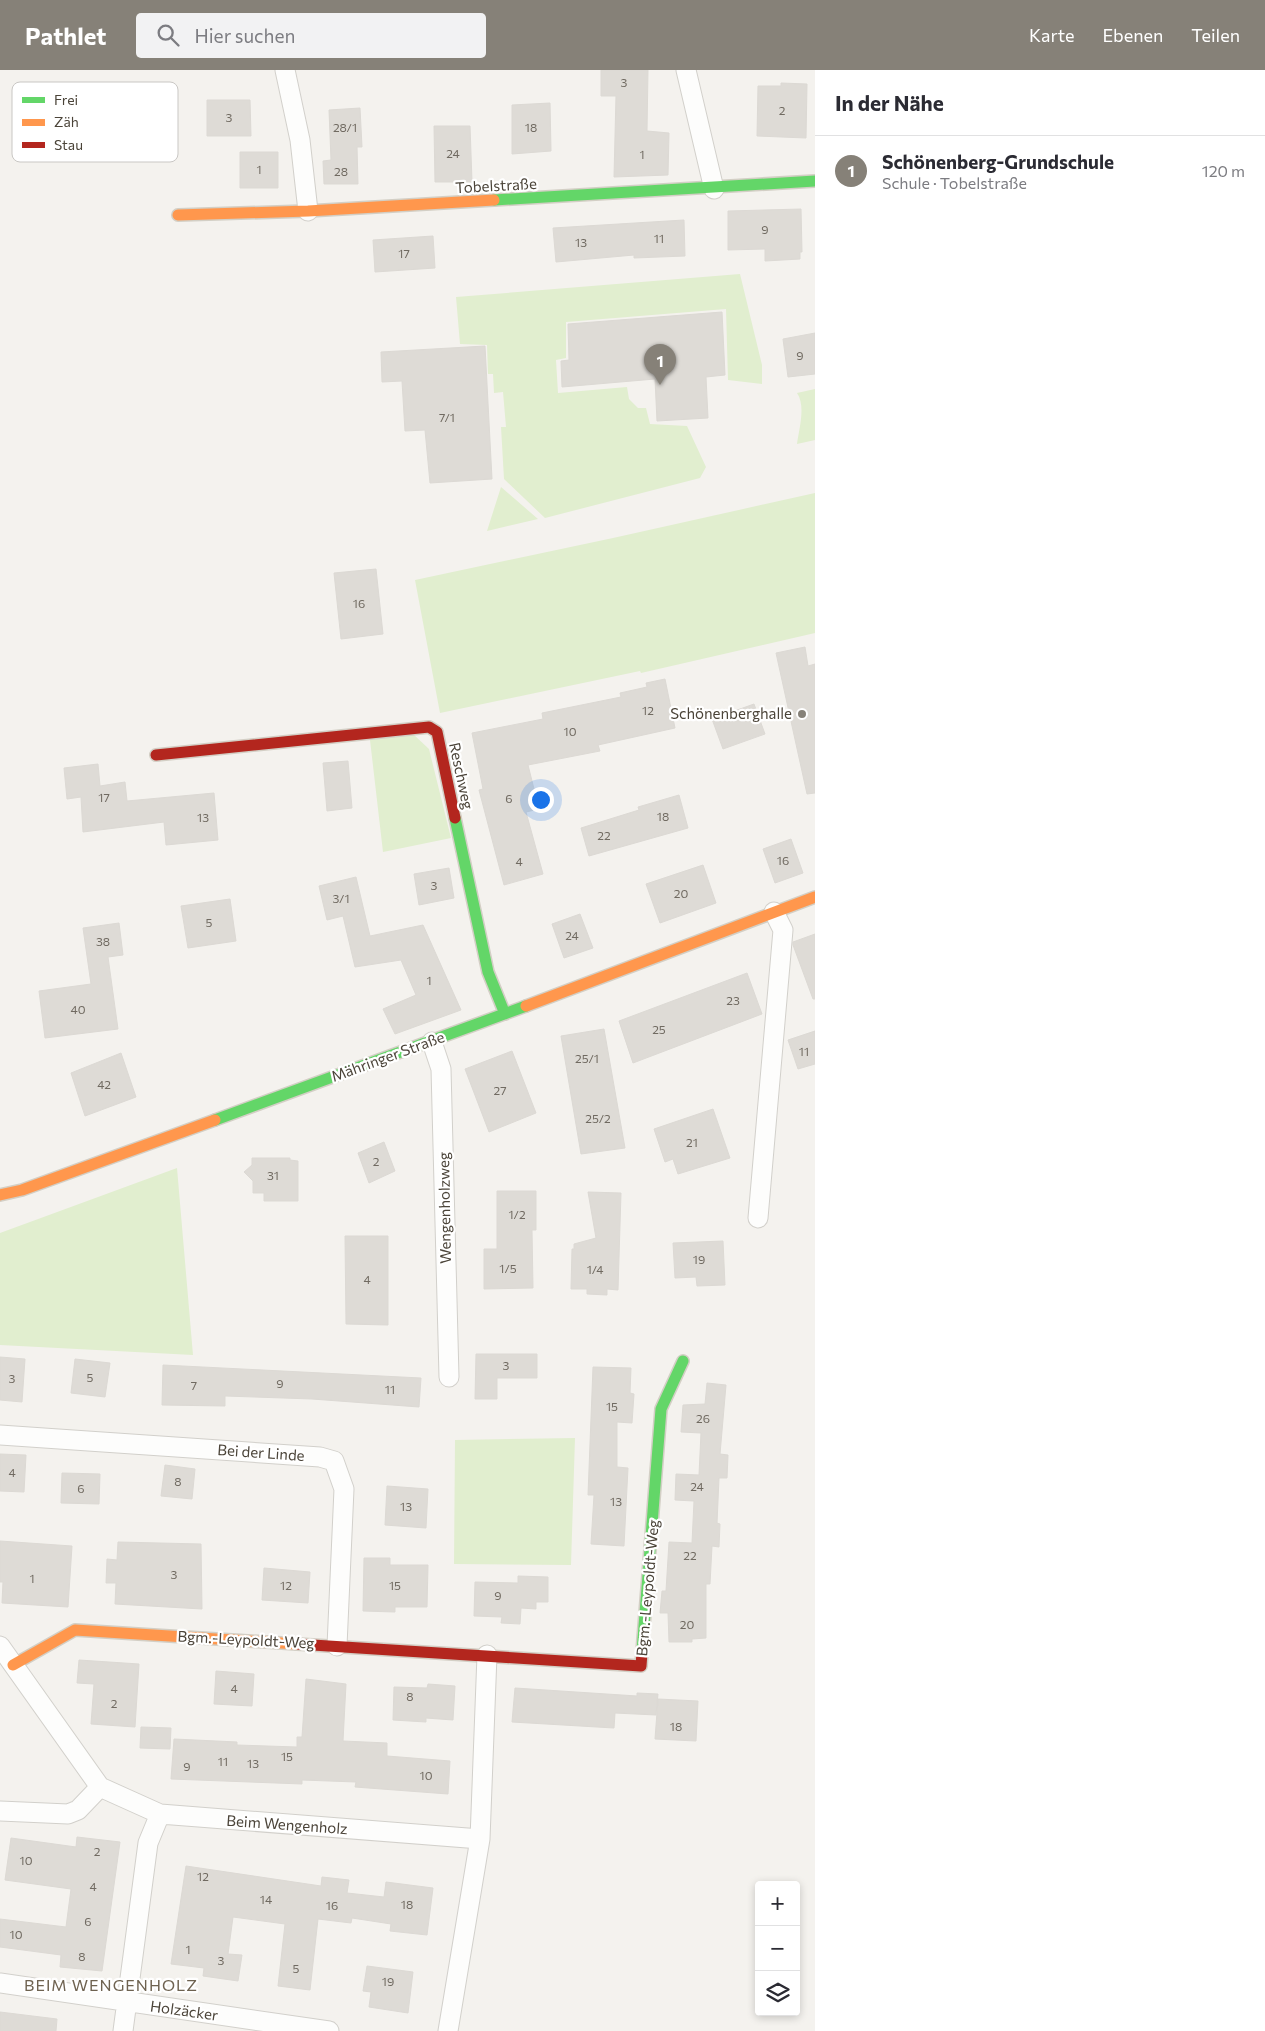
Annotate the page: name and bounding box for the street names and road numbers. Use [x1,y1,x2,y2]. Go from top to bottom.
street label: Tobelstraße [455,174,537,196]
street label: Reschweg [446,741,478,811]
street label: Mähringer Straße [329,1027,447,1085]
street label: Wengenholzweg [434,1152,454,1264]
street label: Bei der Linde [217,1440,305,1464]
street label: Bgm.-Leypoldt-Weg [632,1519,662,1657]
street label: Bgm.-Leypoldt-Weg [177,1626,315,1652]
street label: Beim Wengenholz [226,1811,348,1837]
street label: Holzäcker [149,1996,219,2024]

